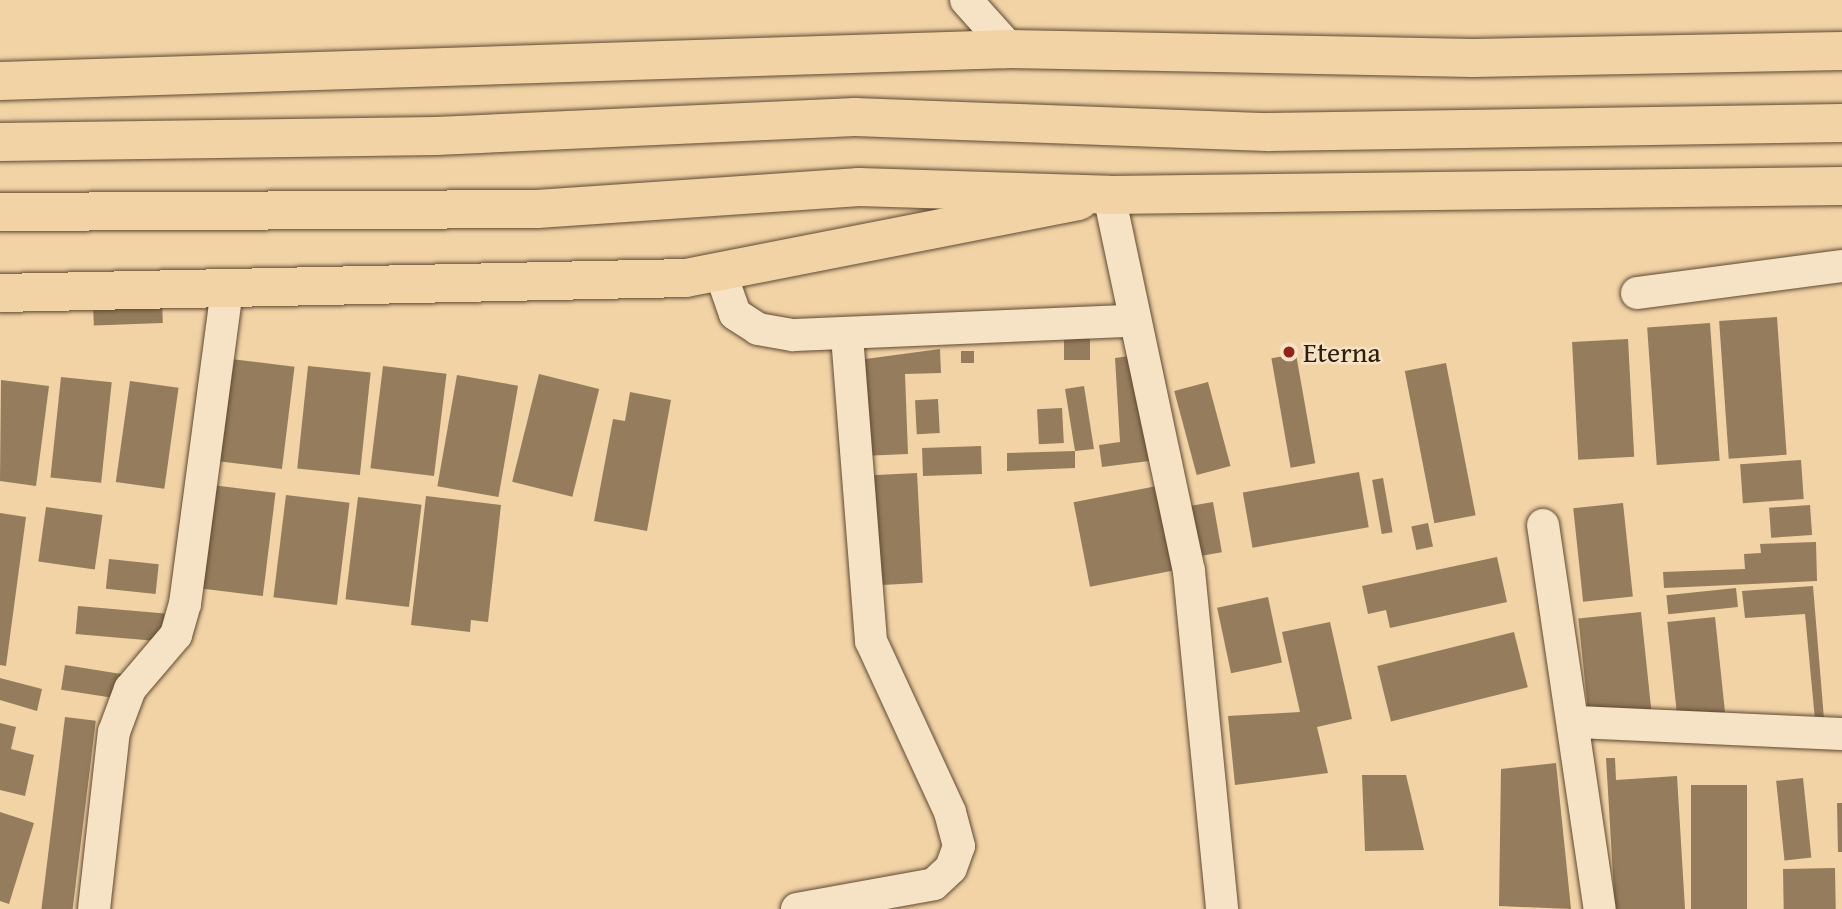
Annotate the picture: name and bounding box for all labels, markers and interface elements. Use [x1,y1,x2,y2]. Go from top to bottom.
place label: Eterna [1303,335,1381,369]
marker: Eterna [1281,344,1297,360]

